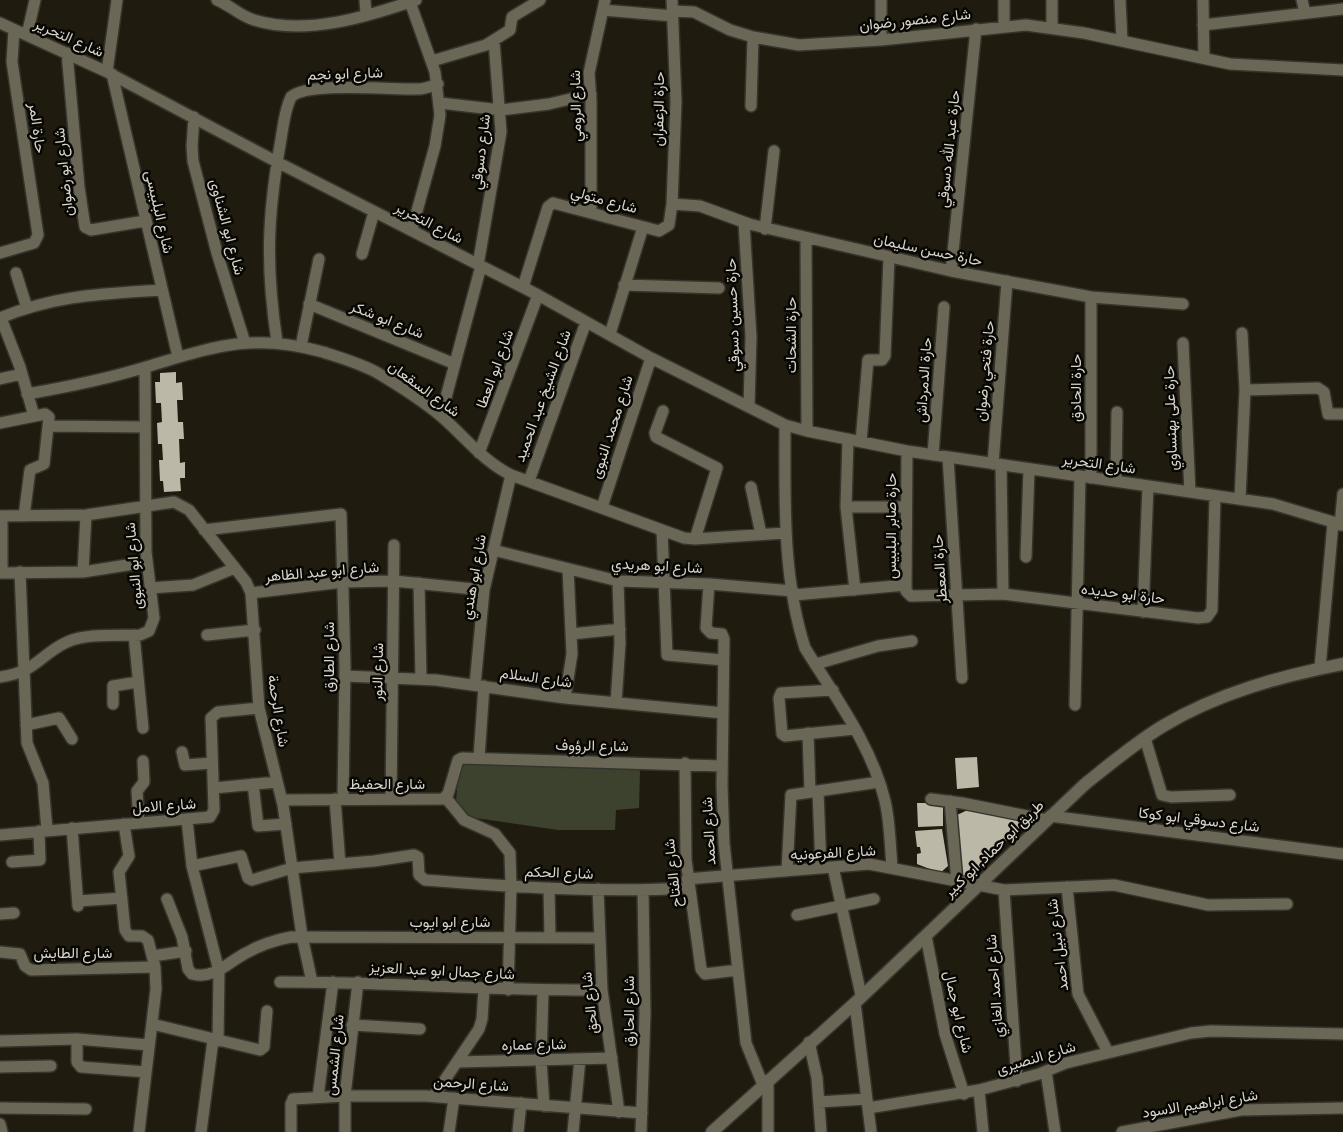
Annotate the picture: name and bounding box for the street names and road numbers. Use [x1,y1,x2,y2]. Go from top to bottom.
street label: شارع منصور رضوان [858,5,972,35]
street label: شارع التحرير [32,15,106,61]
street label: شارع ابو نجم [307,64,383,84]
street label: شارع الرومي [566,70,586,142]
street label: حارة الزعفران [649,72,669,146]
street label: حارة عبد الله دسوقي [934,89,964,209]
street label: حارة المر [25,102,49,154]
street label: شارع دسوقي [467,113,495,191]
street label: شارع ابو رضوان [50,127,78,217]
street label: شارع البلبيسى [141,169,177,255]
street label: شارع ابو الشناوى [206,177,248,277]
street label: شارع متولي [569,183,639,217]
street label: شارع التحرير [392,198,466,248]
street label: حارة حسن سليمان [872,230,984,270]
street label: حارة حسين دسوقي [722,258,744,372]
street label: شارع ابو شكر [348,297,426,343]
street label: حارة الشحات [782,297,800,373]
street label: حارة فتحي رضوان [972,320,998,422]
street label: شارع ابو العطا [472,327,518,411]
street label: شارع الشيخ عبد الحميد [511,328,575,464]
street label: حارة الدمرداش [912,337,936,423]
street label: حارة الحادق [1067,354,1085,422]
street label: شارع السقعان [385,357,463,421]
street label: حارة على بهنساوي [1160,365,1182,471]
street label: شارع محمد النبوى [587,373,637,481]
street label: شارع التحرير [1061,450,1137,478]
street label: حارة صابر البلبيس [882,473,900,579]
street label: شارع ابو النبوى [121,522,147,610]
street label: شارع ابو هندي [458,533,490,621]
street label: حارة المعطر [929,534,951,604]
street label: شارع ابو هريدي [611,555,703,577]
street label: شارع ابو عبد الظاهر [264,558,380,586]
street label: حارة ابو حديده [1080,580,1166,608]
street label: شارع الطارق [320,622,338,692]
street label: شارع النور [368,643,388,701]
street label: شارع السلام [499,664,573,692]
street label: شارع الرحمة [263,674,293,748]
street label: شارع الرؤوف [555,736,629,756]
street label: شارع الحفيظ [349,775,425,793]
street label: شارع الامل [132,795,196,817]
street label: شارع الحمد [698,796,720,866]
street label: طريق ابو حماد, ابو كبير [940,797,1048,901]
street label: شارع دسوقي ابو كوكا [1137,804,1261,836]
street label: شارع الفتاح [660,838,686,908]
street label: شارع الفرعونيه [790,842,876,864]
street label: شارع الحكم [524,863,594,883]
street label: شارع نبيل احمد [1043,898,1073,992]
street label: شارع ابو ايوب [410,913,490,931]
street label: شارع احمد الغازي [982,934,1008,1038]
street label: شارع الطايش [34,944,112,962]
street label: شارع جمال ابو عبد العزيز [369,958,515,984]
street label: شارع ابو جمال [940,969,976,1055]
street label: شارع الحق [578,971,602,1035]
street label: شارع الحارق [620,976,638,1046]
street label: شارع الشمس [322,1014,348,1096]
street label: شارع عماره [501,1035,567,1055]
street label: شارع النصيرى [994,1037,1078,1079]
street label: شارع الرحمن [433,1072,509,1096]
street label: شارع ابراهيم الاسود [1141,1086,1259,1122]

